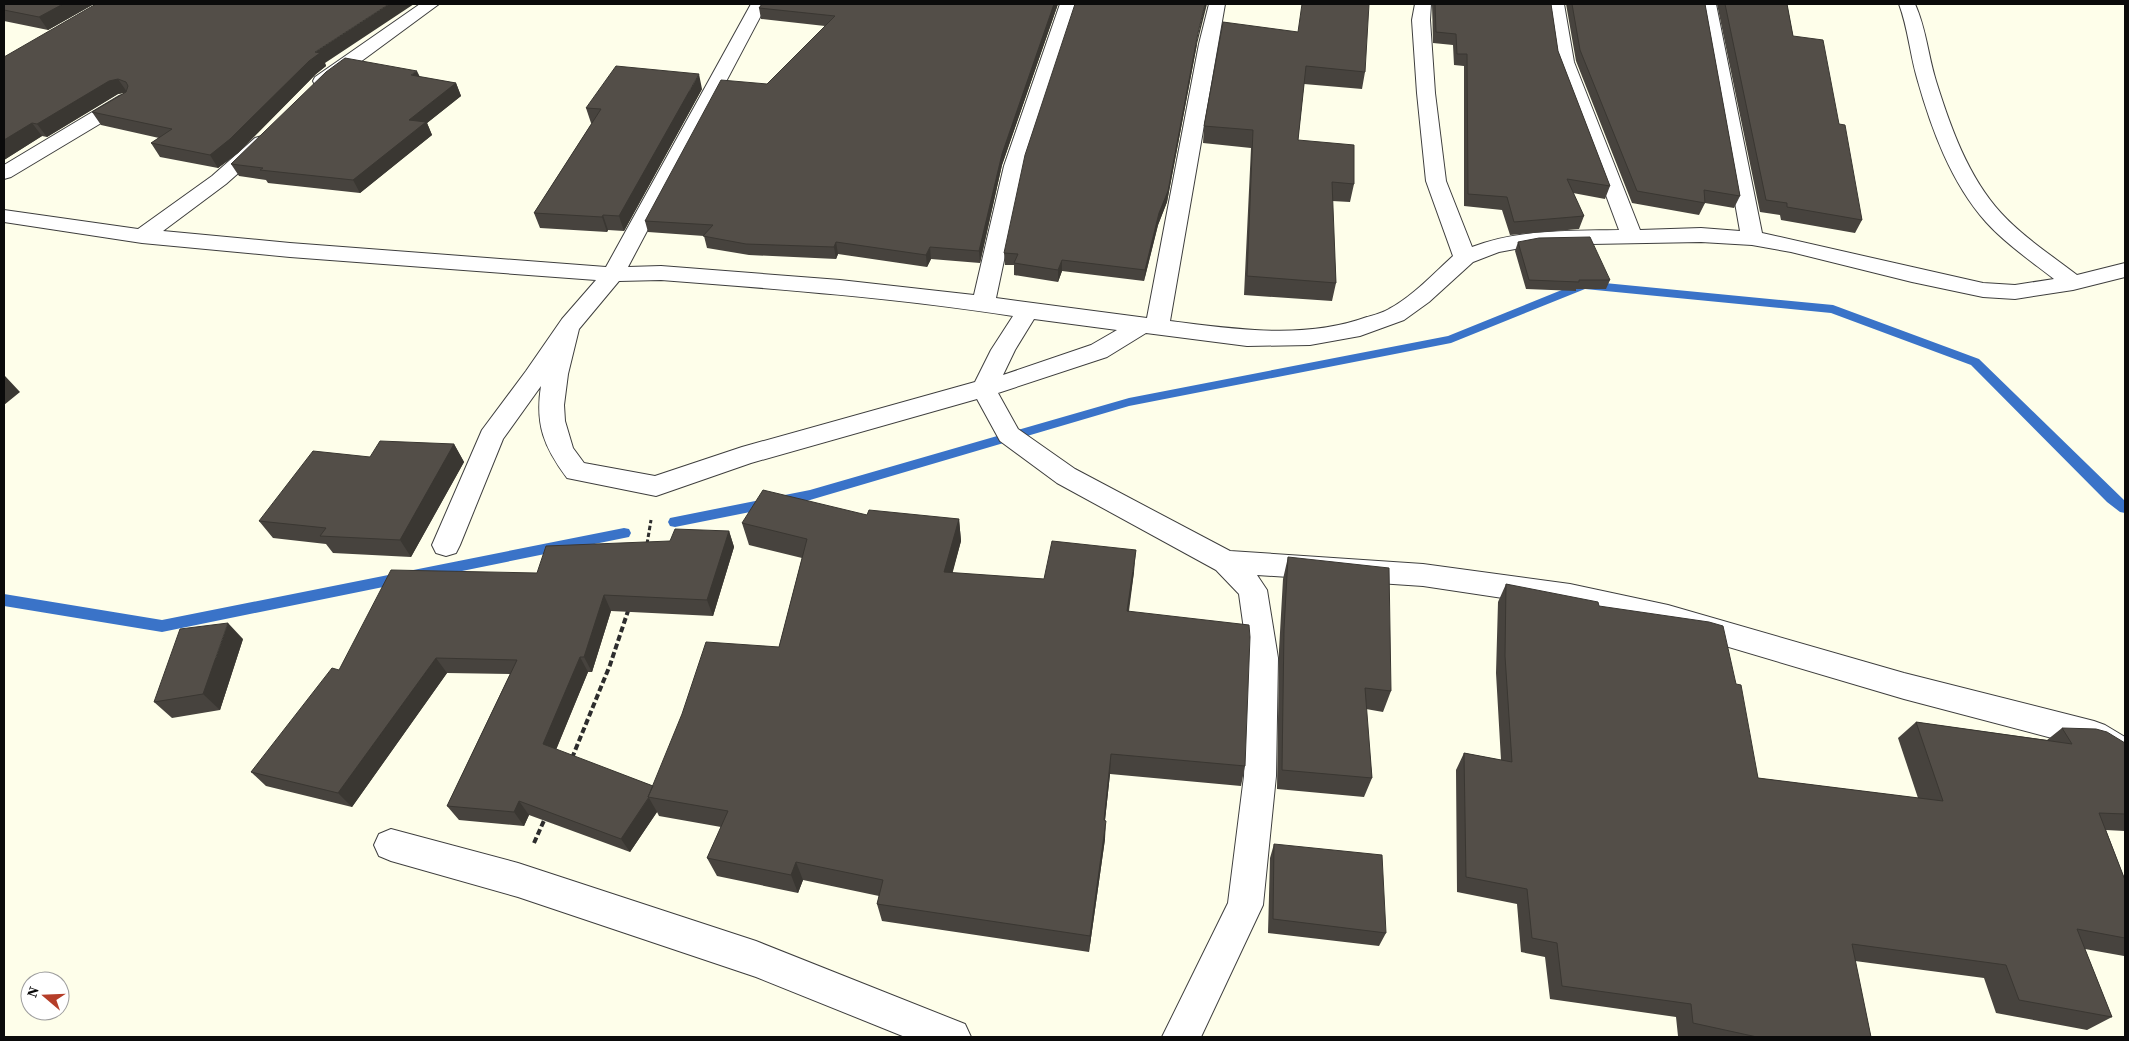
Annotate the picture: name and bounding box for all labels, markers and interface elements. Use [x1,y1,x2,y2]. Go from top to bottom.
north arrow [20,971,70,1021]
text: N [22,984,44,1000]

